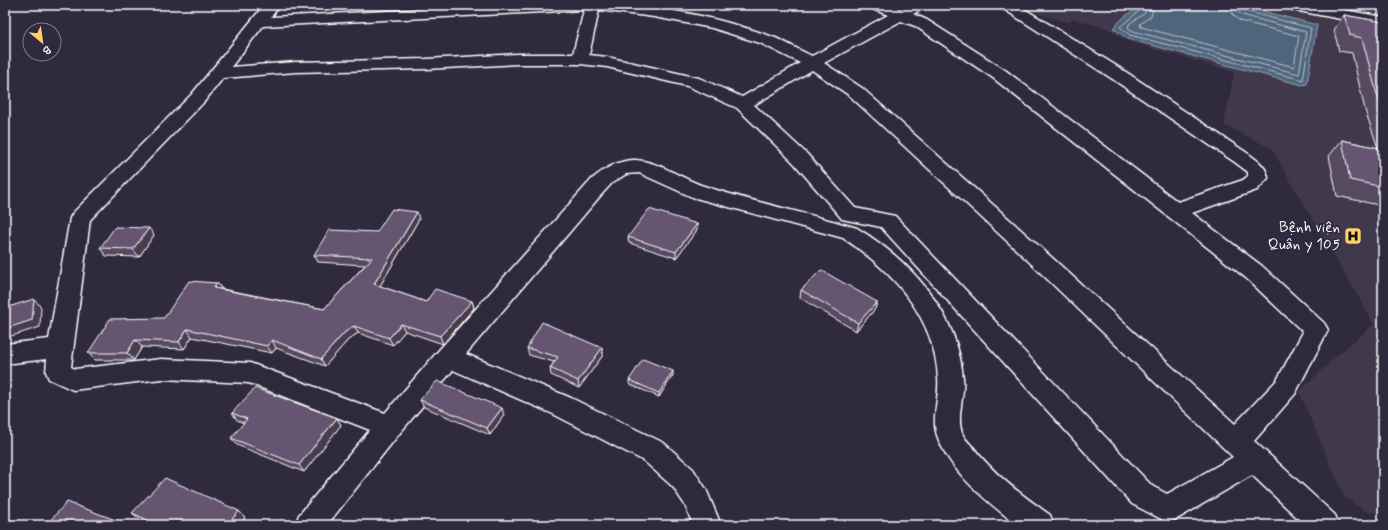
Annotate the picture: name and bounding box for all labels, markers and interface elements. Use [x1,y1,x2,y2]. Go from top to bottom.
north arrow [22,22,62,62]
text: B [40,42,53,58]
place label: Bệnh viện Quân y 105 [1268,218,1340,255]
hospital icon: Bệnh viện Quân y 105 [1343,226,1363,246]

